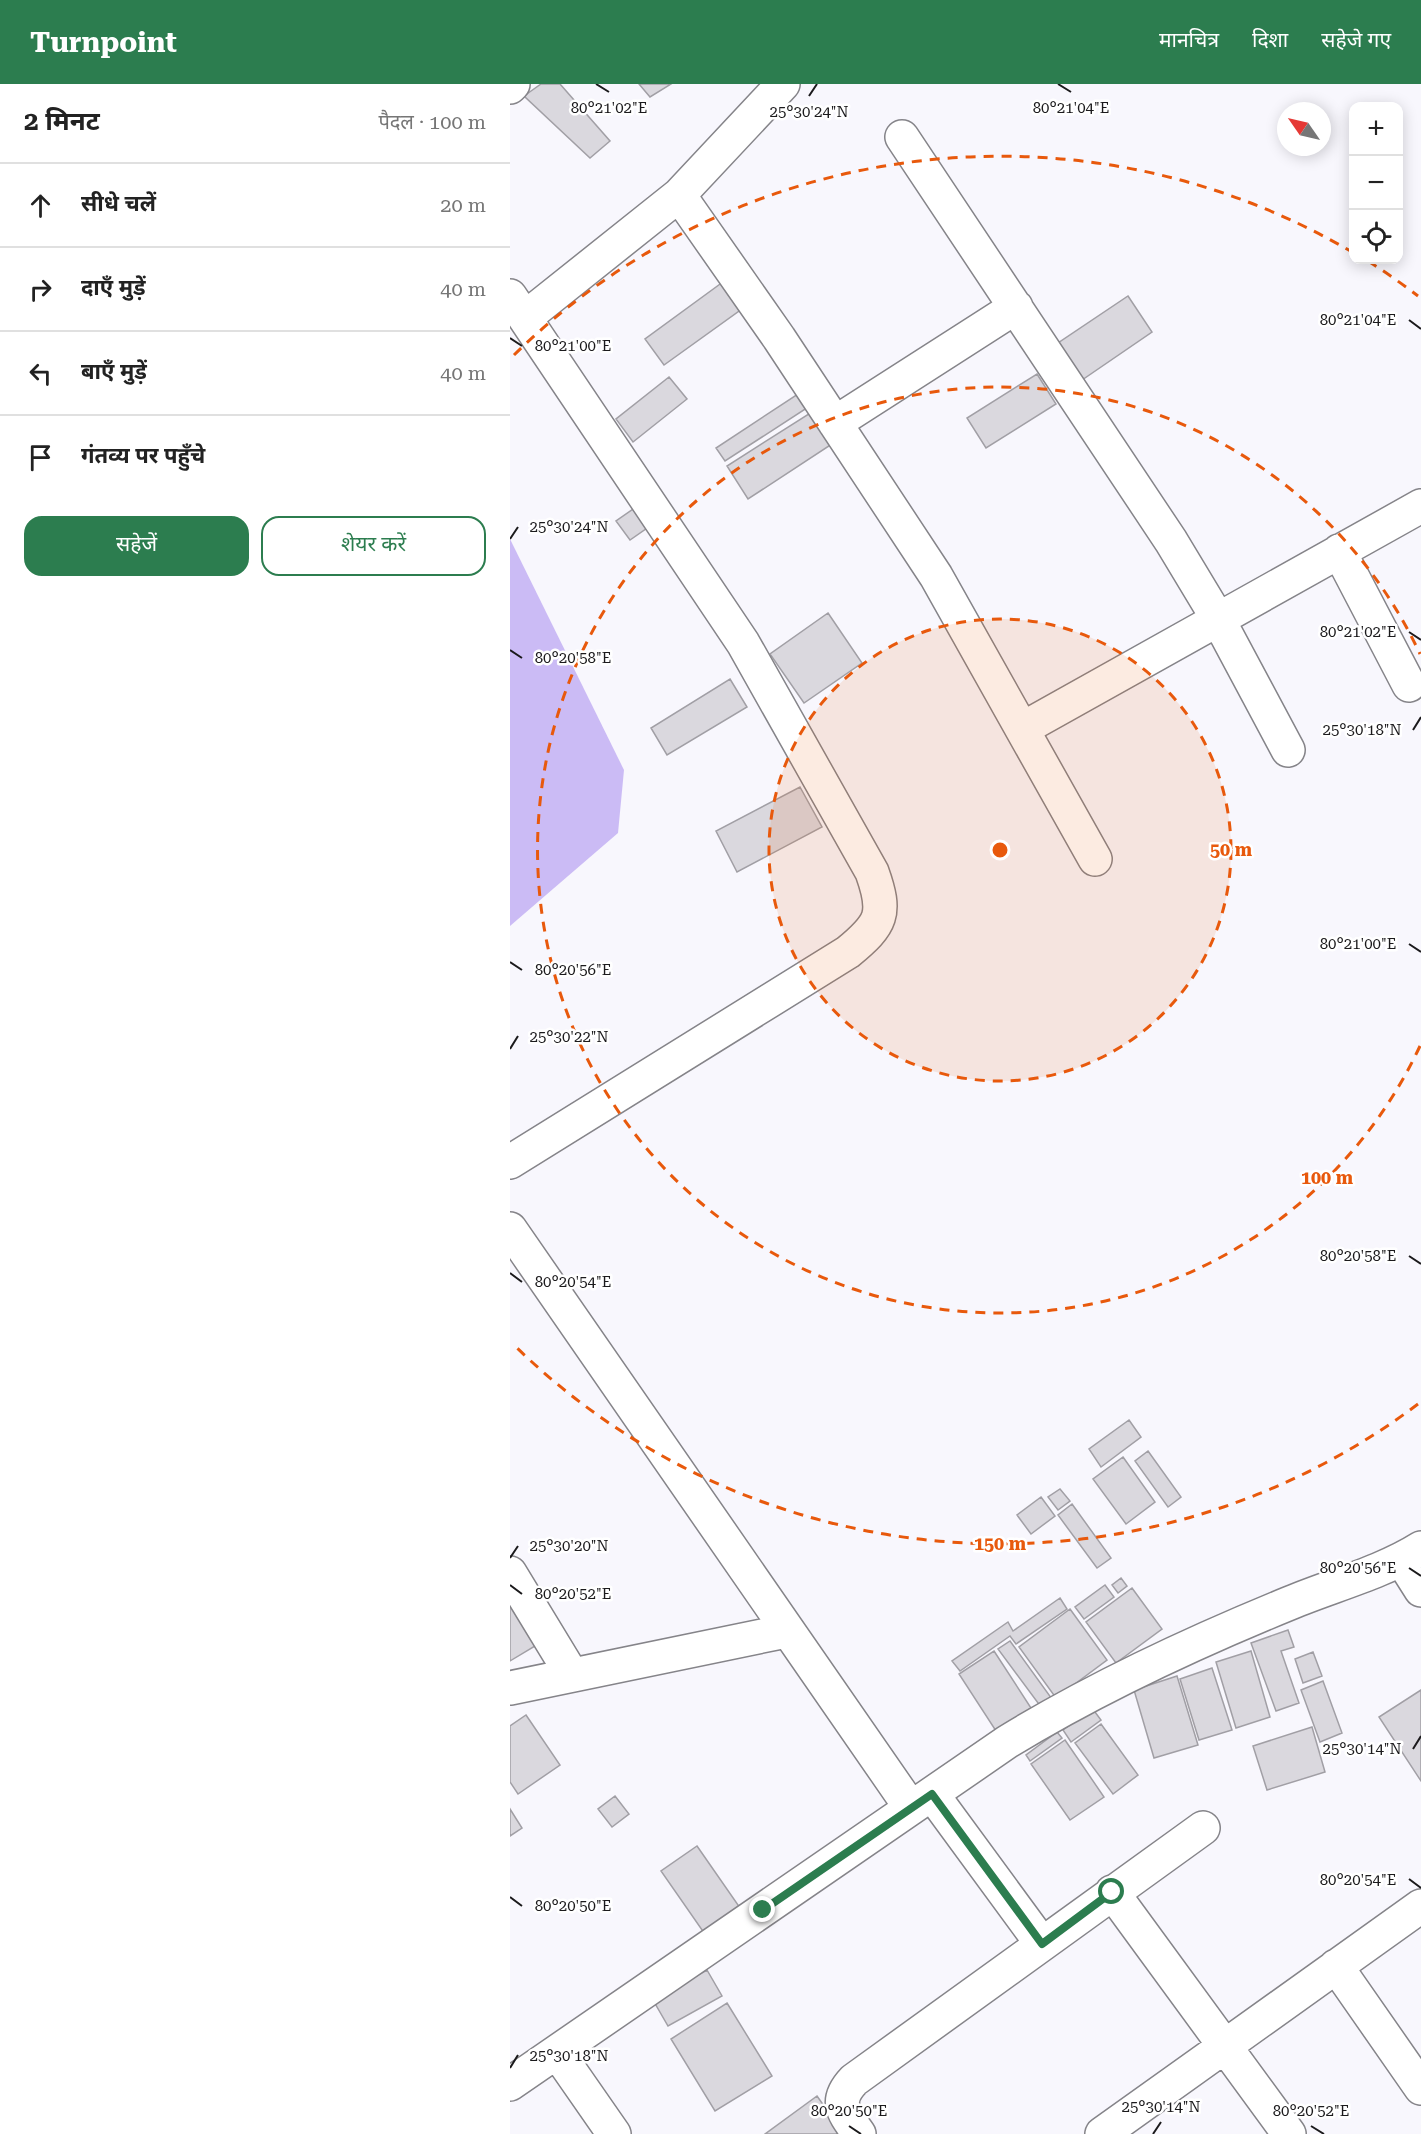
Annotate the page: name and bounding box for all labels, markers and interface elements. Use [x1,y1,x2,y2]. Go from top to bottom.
text: Turnpoint [30,26,177,59]
text: मानचित्र [1159,28,1219,52]
text: दिशा [1252,28,1288,52]
text: सहेजे गए [1321,28,1391,52]
text: 80°21'02"E [571,99,647,117]
text: 80°21'04"E [1033,99,1109,117]
north arrow [1277,102,1331,156]
map controls [1349,102,1403,264]
button: + [1349,102,1403,156]
text: 25°30'24"N [769,103,849,121]
text: 2 मिनट [24,106,100,136]
text: पैदल · 100 m [378,110,486,134]
button: − [1349,156,1403,210]
icon: ahead [24,189,57,222]
text: सीधे चलें [81,191,156,216]
text: 20 m [440,193,486,217]
button: locate [1349,210,1403,264]
icon: right [24,273,57,306]
text: दाएँ मुड़ें [81,275,146,300]
text: 40 m [440,277,486,301]
text: 80°21'04"E [1320,311,1396,329]
text: 80°21'00"E [535,337,611,355]
icon: left [24,357,57,390]
text: बाएँ मुड़ें [81,359,147,384]
text: 40 m [440,361,486,385]
icon: arrive [24,441,57,474]
text: गंतव्य पर पहुँचे [81,443,205,468]
button: सहेजें [24,516,249,576]
button: शेयर करें [261,516,486,576]
text: 25°30'24"N [529,518,609,536]
text: 80°21'02"E [1320,623,1396,641]
text: 80°20'58"E [535,649,611,667]
text: 25°30'18"N [1322,721,1402,739]
text: 50 m [1210,839,1253,860]
centre of rings [990,840,1010,860]
text: 80°21'00"E [1320,935,1396,953]
text: 80°20'56"E [535,961,611,979]
text: 25°30'22"N [529,1028,609,1046]
text: 100 m [1301,1167,1354,1188]
text: 80°20'58"E [1320,1247,1396,1265]
text: 80°20'54"E [535,1273,611,1291]
text: 150 m [974,1533,1027,1554]
text: 25°30'20"N [529,1537,609,1555]
text: 80°20'56"E [1320,1559,1396,1577]
text: 80°20'52"E [535,1585,611,1603]
text: 25°30'14"N [1322,1740,1402,1758]
text: 80°20'54"E [1320,1871,1396,1889]
route start [1098,1878,1124,1904]
route end [749,1896,775,1922]
text: 80°20'50"E [535,1897,611,1915]
text: 25°30'18"N [529,2047,609,2065]
text: 25°30'14"N [1121,2098,1201,2116]
text: 80°20'50"E [811,2102,887,2120]
text: 80°20'52"E [1273,2102,1349,2120]

